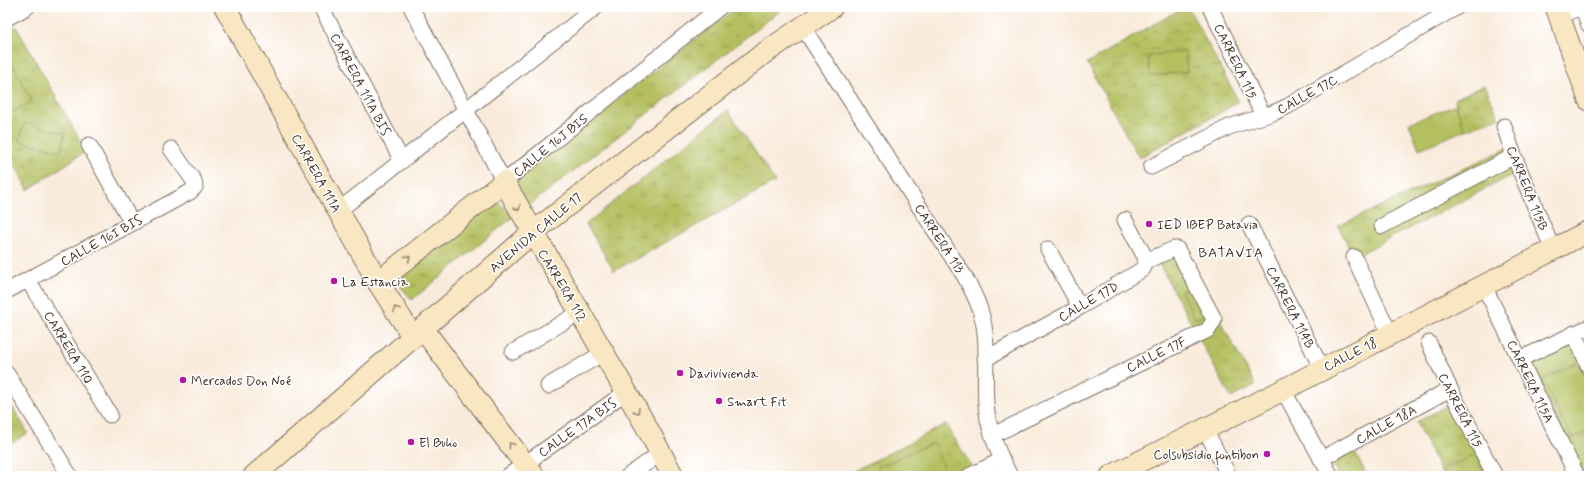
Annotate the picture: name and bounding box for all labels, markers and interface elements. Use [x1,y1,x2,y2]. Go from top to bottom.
street label: CARRERA 115 [1209,21,1260,102]
street label: CARRERA 111A BIS [326,31,394,139]
street label: CALLE 17C [1274,72,1341,119]
street label: CALLE 16J BIS [510,110,592,181]
street label: CARRERA 111A [287,131,344,216]
street label: CARRERA 115B [1502,144,1551,233]
street label: AVENIDA CALLE 17 [486,189,586,277]
street label: CARRERA 113 [910,201,968,277]
one-way arrow [513,203,520,211]
street label: CALLE 16I BIS [58,212,146,271]
place label: IED IBEP Batavia [1157,217,1258,234]
marker: IED IBEP Batavia [1144,219,1154,229]
district label: BATAVIA [1198,244,1264,262]
street label: CARRERA 112 [533,246,590,325]
one-way arrow [404,256,411,263]
street label: CARRERA 114B [1262,264,1318,352]
place label: La Estancia [342,274,408,291]
marker: La Estancia [329,276,339,286]
street label: CALLE 17D [1056,278,1122,326]
one-way arrow [393,307,400,314]
street label: CARRERA 110 [39,308,96,387]
street label: CALLE 17F [1124,334,1189,377]
street label: CALLE 18 [1321,335,1380,376]
street label: CARRERA 115A [1502,338,1557,426]
place label: Davivivienda [688,366,758,383]
marker: Davivivienda [675,368,685,378]
street label: CARRERA 115 [1434,371,1486,451]
place label: Mercados Don Noé [191,373,291,390]
marker: Mercados Don Noé [178,375,188,385]
place label: Smart Fit [727,394,787,411]
street label: CALLE 17A BIS [535,395,621,462]
marker: Smart Fit [714,396,724,406]
street label: CALLE 18A [1354,402,1420,449]
one-way arrow [633,407,640,414]
place label: El Buho [419,435,458,452]
marker: El Buho [406,437,416,447]
one-way arrow [508,442,515,449]
place label: Colsubsidio fontibon [1154,447,1259,466]
marker: Colsubsidio fontibon [1262,449,1272,459]

